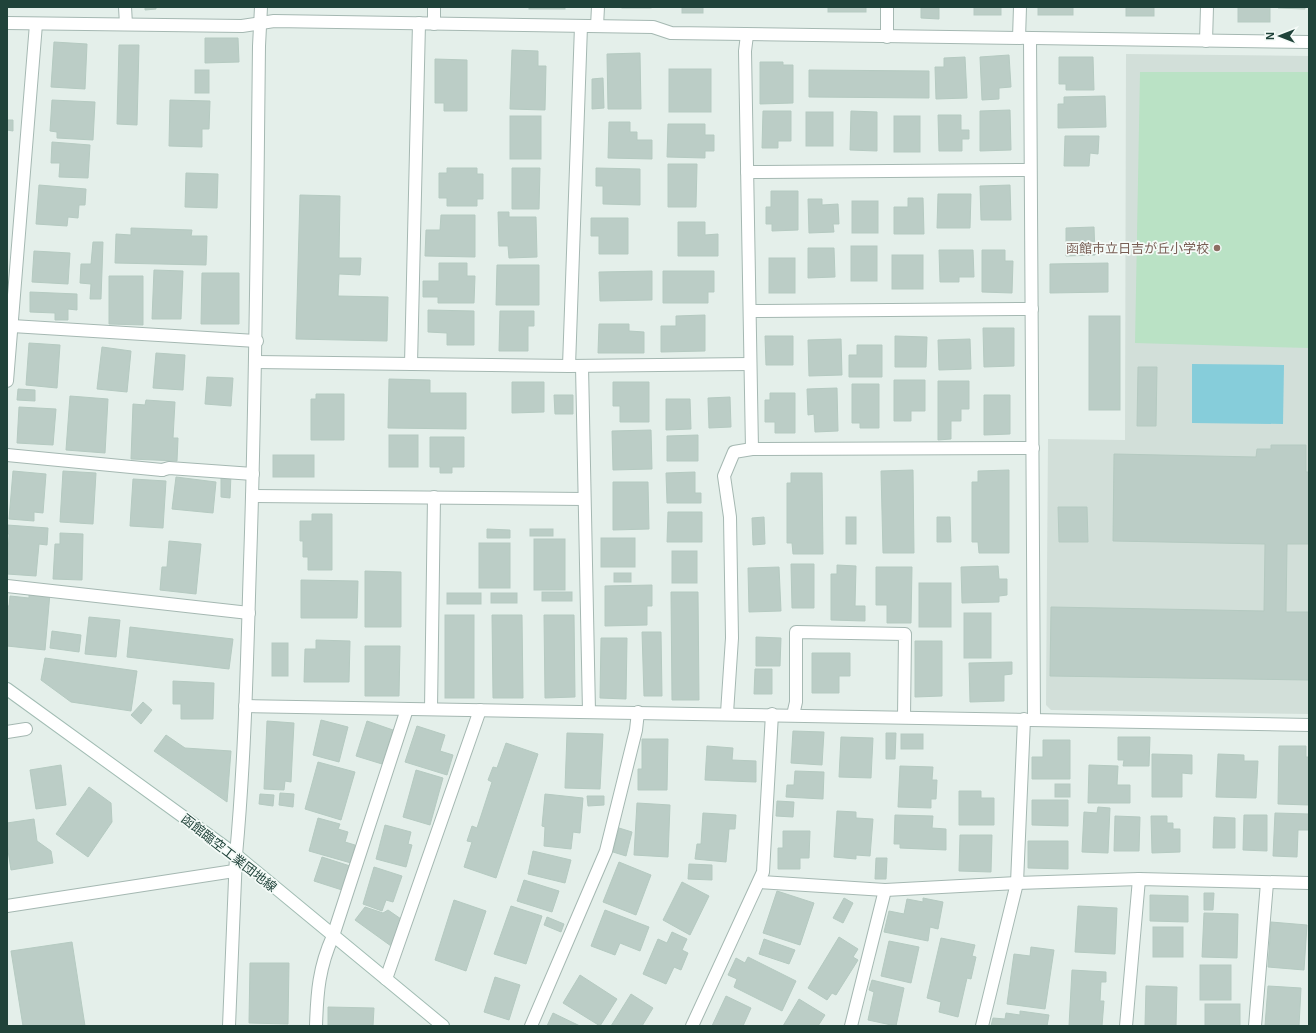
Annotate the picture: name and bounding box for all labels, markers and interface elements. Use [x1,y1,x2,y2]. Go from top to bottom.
north arrow [1260,16,1300,56]
text: N [1264,32,1276,40]
place label: 函館市立日吉が丘小学校 [1066,241,1209,256]
marker: 函館市立日吉が丘小学校 [1212,243,1222,253]
street label: 函館臨空工業団地線 [178,811,280,895]

